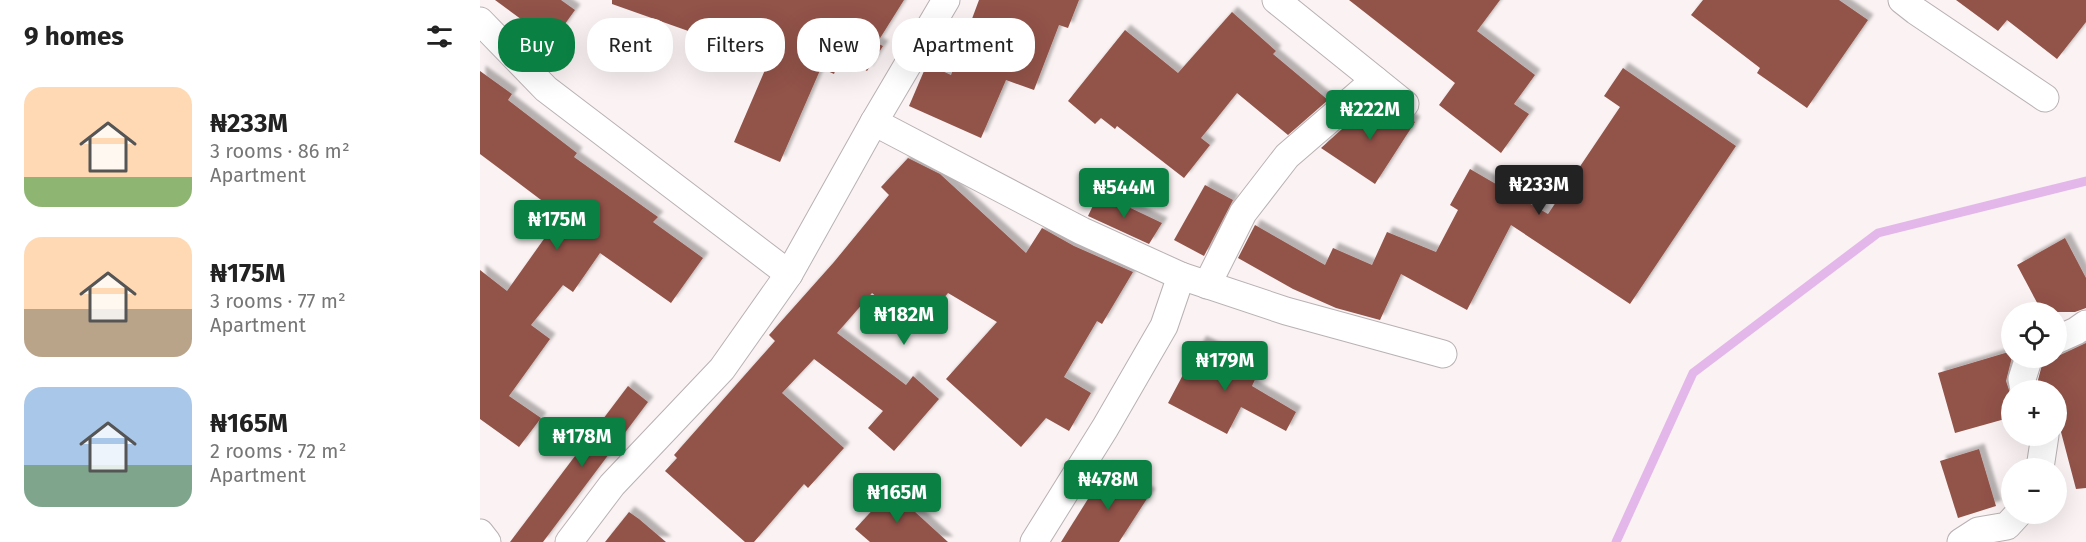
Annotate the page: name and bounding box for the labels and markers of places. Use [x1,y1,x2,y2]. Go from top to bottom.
pin: ₦222M [1328,90,1412,141]
pin: ₦233M [1497,165,1581,216]
pin: ₦544M [1082,168,1166,219]
pin: ₦175M [515,200,599,251]
pin: ₦182M [862,295,946,346]
pin: ₦179M [1183,341,1267,392]
pin: ₦178M [540,417,624,468]
pin: ₦478M [1066,460,1150,511]
pin: ₦165M [855,473,939,524]

